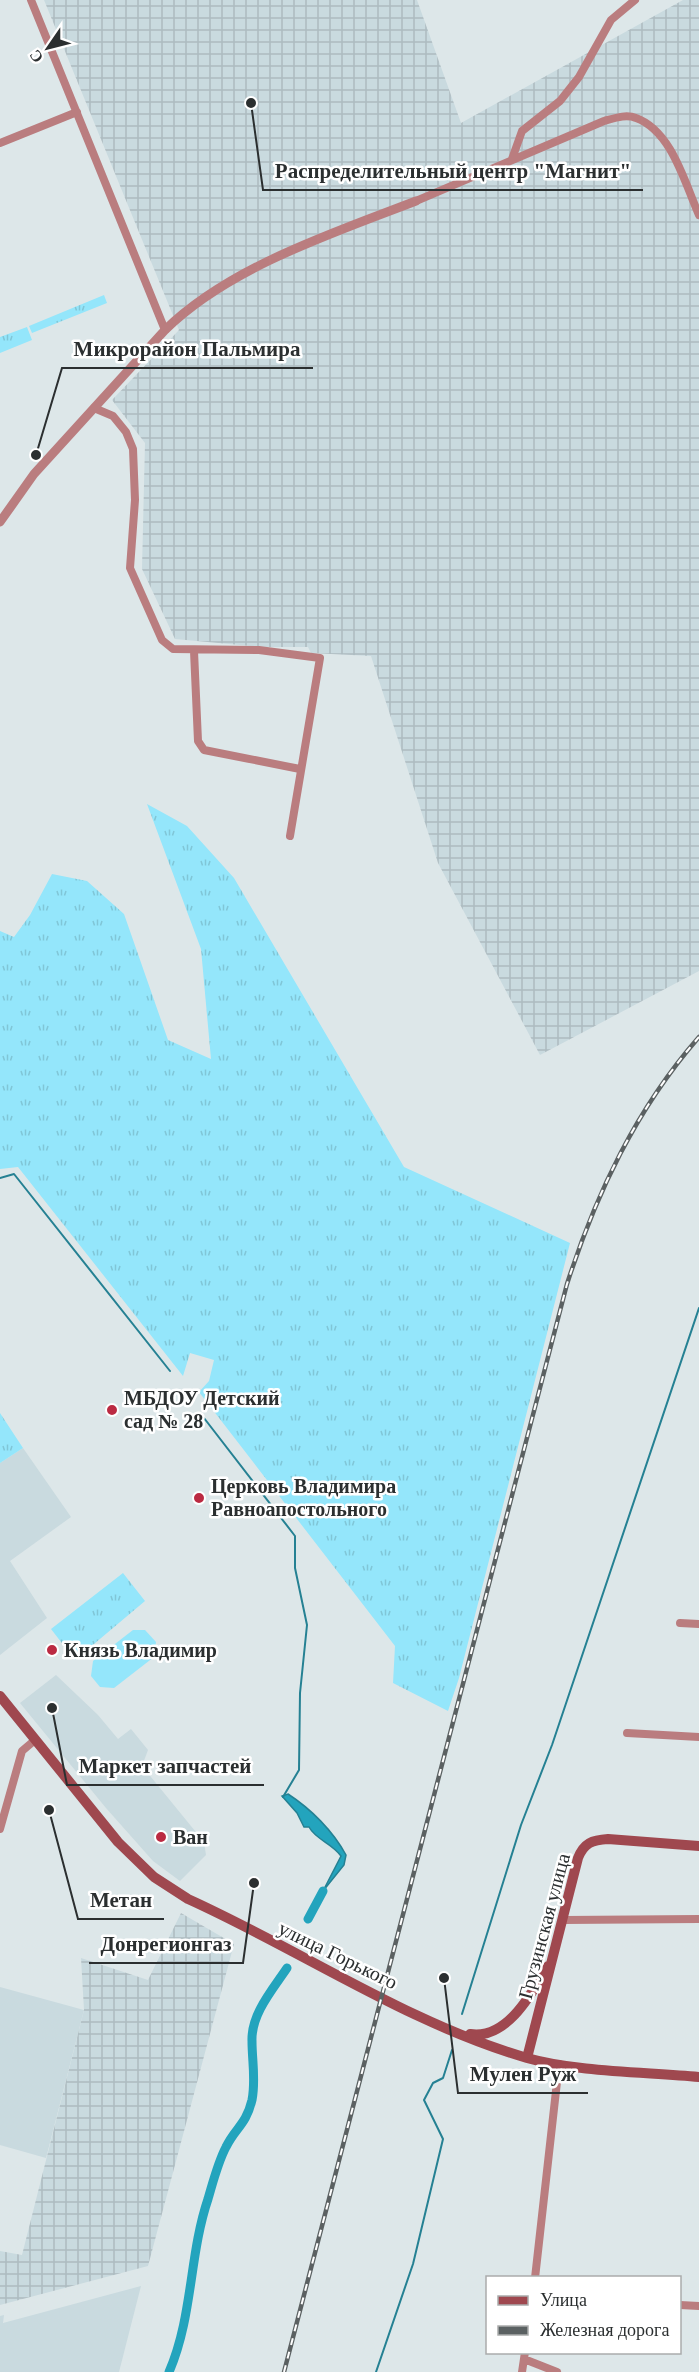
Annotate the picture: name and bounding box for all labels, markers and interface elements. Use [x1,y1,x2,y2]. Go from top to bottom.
north arrow [18,18,78,78]
text: С [26,47,46,66]
callout: Распределительный центр "Магнит" [263,151,643,190]
text: Распределительный центр "Магнит" [275,159,631,183]
callout: Микрорайон Пальмира [62,329,313,368]
text: Микрорайон Пальмира [74,337,301,361]
place label: МБДОУ Детский сад № 28 [124,1387,280,1432]
marker: МБДОУ Детский сад № 28 [105,1403,119,1417]
place label: Церковь Владимира Равноапостольного [211,1475,396,1520]
marker: Церковь Владимира Равноапостольного [192,1491,206,1505]
place label: Князь Владимир [64,1639,217,1662]
marker: Князь Владимир [45,1643,59,1657]
callout: Маркет запчастей [67,1746,264,1785]
text: Маркет запчастей [79,1754,251,1778]
place label: Ван [173,1826,208,1848]
marker: Ван [154,1830,168,1844]
street label: Грузинская улица [514,1851,575,2002]
callout: Метан [78,1880,164,1919]
text: Метан [90,1888,152,1912]
street label: улица Горького [274,1917,401,1994]
callout: Донрегионгаз [89,1924,243,1963]
text: Донрегионгаз [101,1932,231,1956]
callout: Мулен Руж [458,2054,588,2093]
text: Мулен Руж [470,2062,577,2086]
legend [486,2276,681,2354]
text: Улица [540,2290,587,2310]
text: Железная дорога [540,2320,669,2340]

